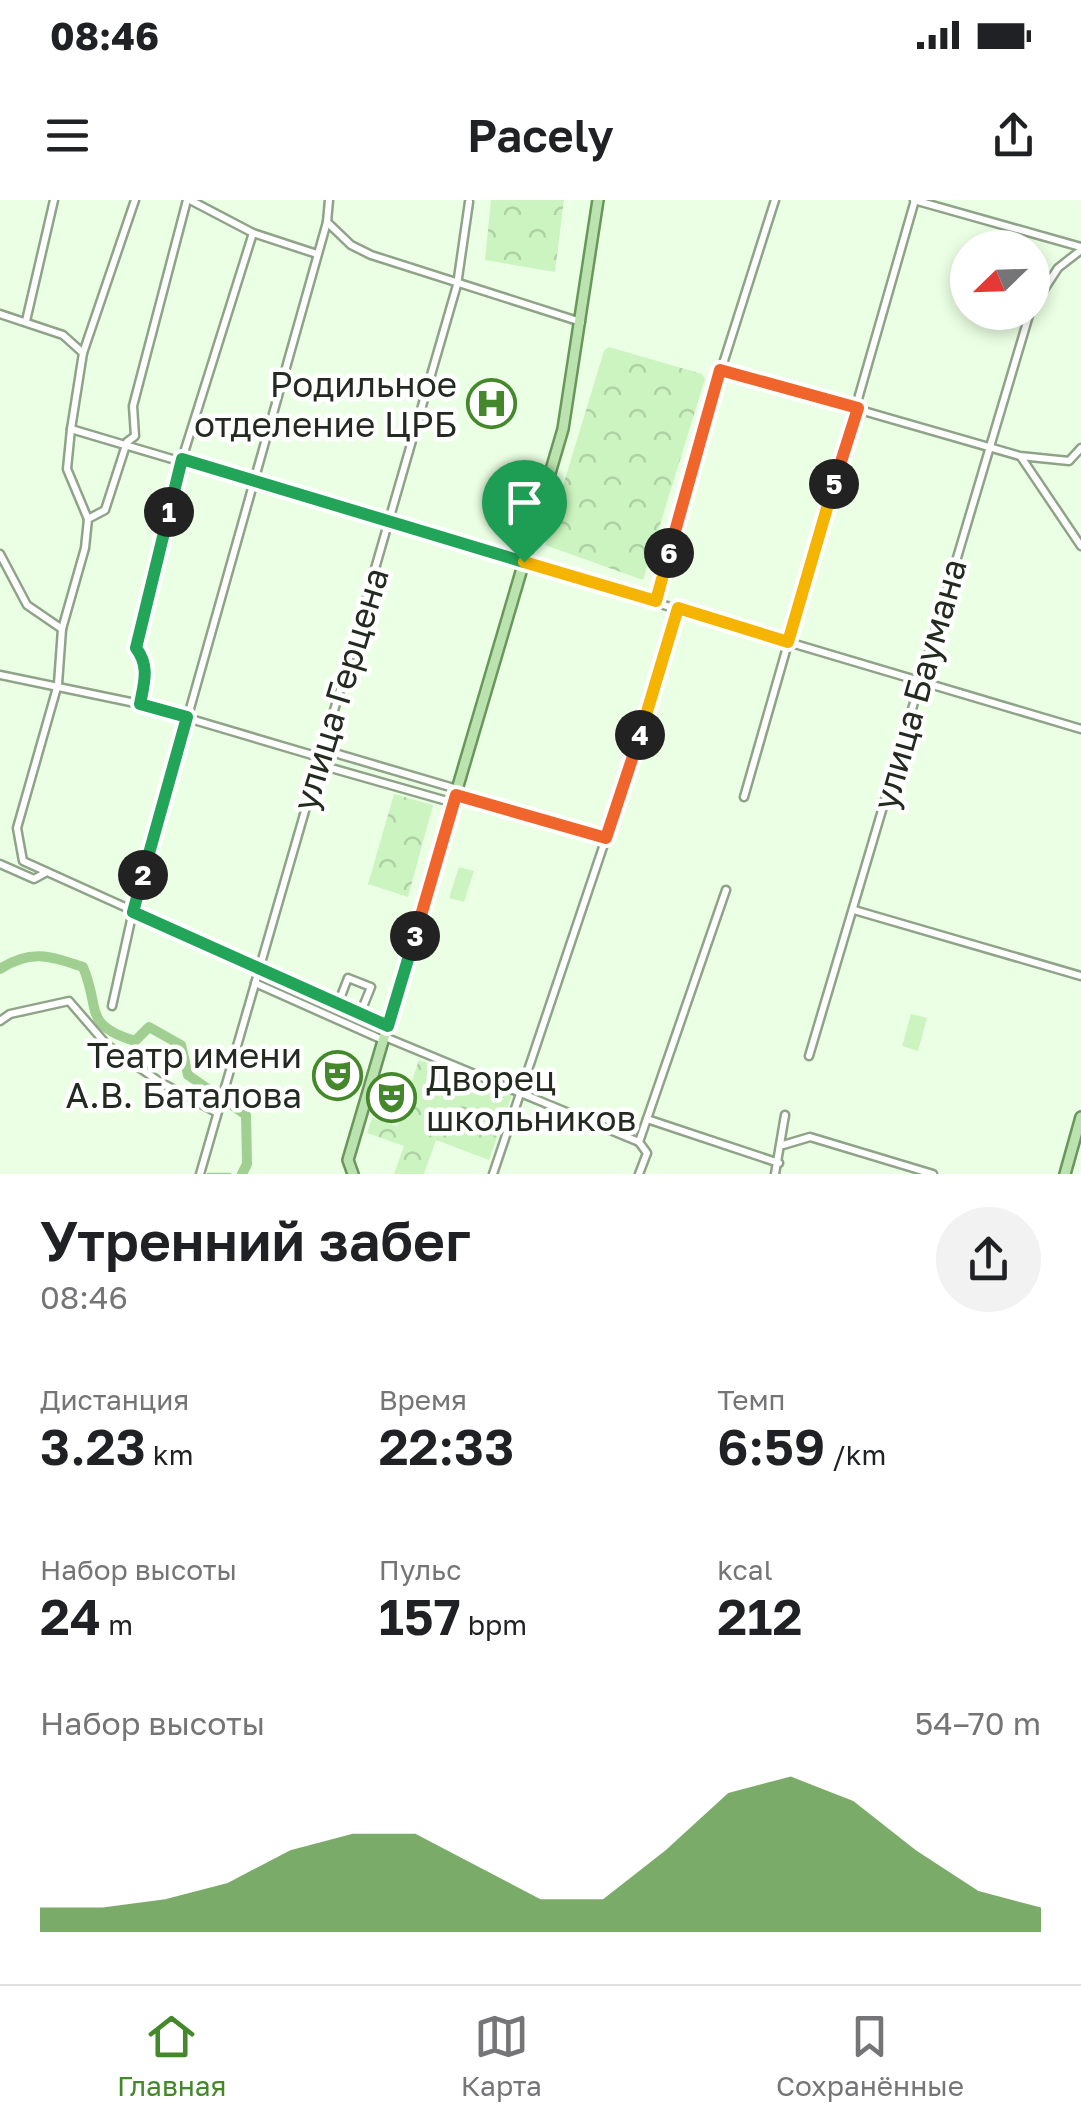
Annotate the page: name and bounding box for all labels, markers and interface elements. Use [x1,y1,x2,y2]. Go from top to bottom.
text: 08:46 [50,13,159,58]
icon: menu [40,108,95,163]
text: Pacely [467,108,614,162]
icon: share [986,108,1041,163]
north arrow [950,230,1050,330]
map controls [950,230,1050,330]
place label: Родильное отделение ЦРБ [194,363,457,445]
hospital icon: Родильное отделение ЦРБ [466,378,518,430]
pin: 5 [809,459,859,509]
pin [482,460,567,563]
text: 5 [825,467,843,500]
icon: arrive [497,475,552,530]
pin: 1 [144,487,194,537]
text: 1 [162,495,176,528]
pin: 6 [644,528,694,578]
text: 6 [660,536,678,569]
street label: улица Баумана [863,554,975,814]
street label: улица Герцена [283,562,397,816]
pin: 4 [615,710,665,760]
text: 4 [631,718,649,751]
pin: 2 [118,850,168,900]
text: 2 [134,858,152,891]
pin: 3 [390,911,440,961]
text: 3 [406,919,424,952]
place label: Театр имени А.В. Баталова [65,1034,302,1116]
theatre icon: Театр имени А.В. Баталова [311,1049,363,1101]
place label: Дворец школьников [426,1057,636,1139]
theatre icon: Дворец школьников [365,1072,417,1124]
text: Утренний забег [40,1207,471,1273]
button: share [936,1207,1041,1312]
text: 08:46 [40,1278,128,1316]
text: Дистанция [40,1383,189,1416]
text: Время [379,1383,467,1416]
text: Темп [717,1383,785,1416]
text: 3.23 [40,1416,146,1476]
text: 22:33 [379,1416,514,1476]
text: 6:59 [717,1416,825,1476]
text: km [146,1438,193,1471]
text: /km [825,1438,886,1471]
text: Набор высоты [40,1553,237,1586]
text: Пульс [379,1553,461,1586]
text: kcal [717,1553,773,1586]
text: 24 [40,1586,101,1646]
text: 157 [379,1586,461,1646]
text: 212 [717,1586,802,1646]
text: m [101,1608,133,1641]
text: bpm [461,1608,527,1641]
text: Набор высоты [40,1704,265,1742]
text: 54–70 m [915,1704,1041,1742]
tab: Главная [117,2009,227,2102]
tab: Карта [461,2009,542,2102]
tab: Сохранённые [776,2009,964,2102]

